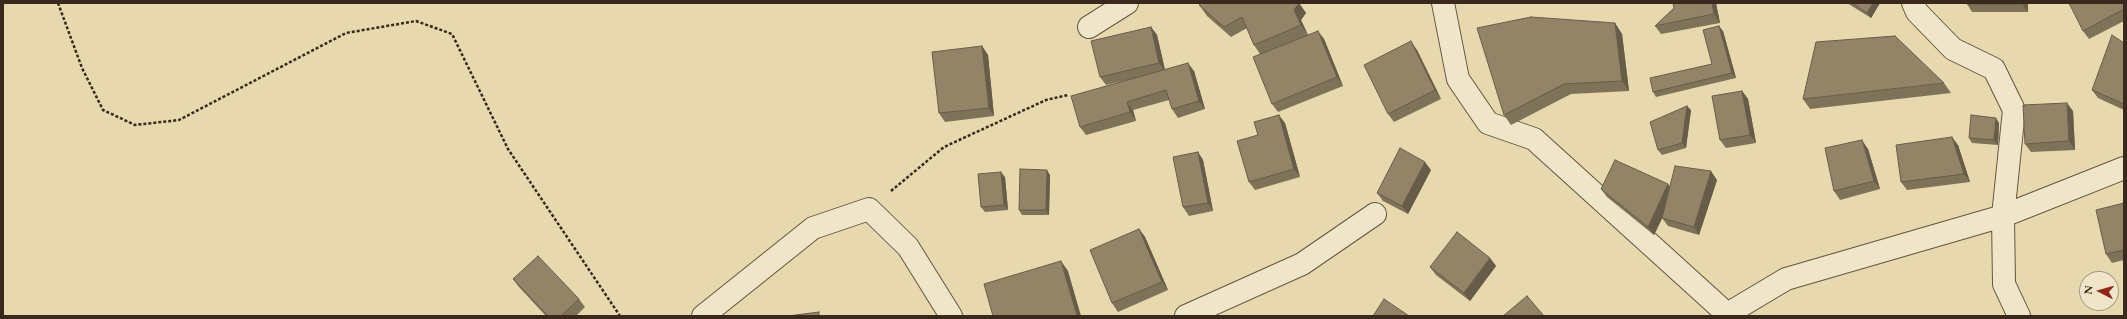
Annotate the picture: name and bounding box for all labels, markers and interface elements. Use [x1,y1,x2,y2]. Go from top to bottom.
north arrow [2079,271,2119,311]
text: N [2081,285,2095,295]

